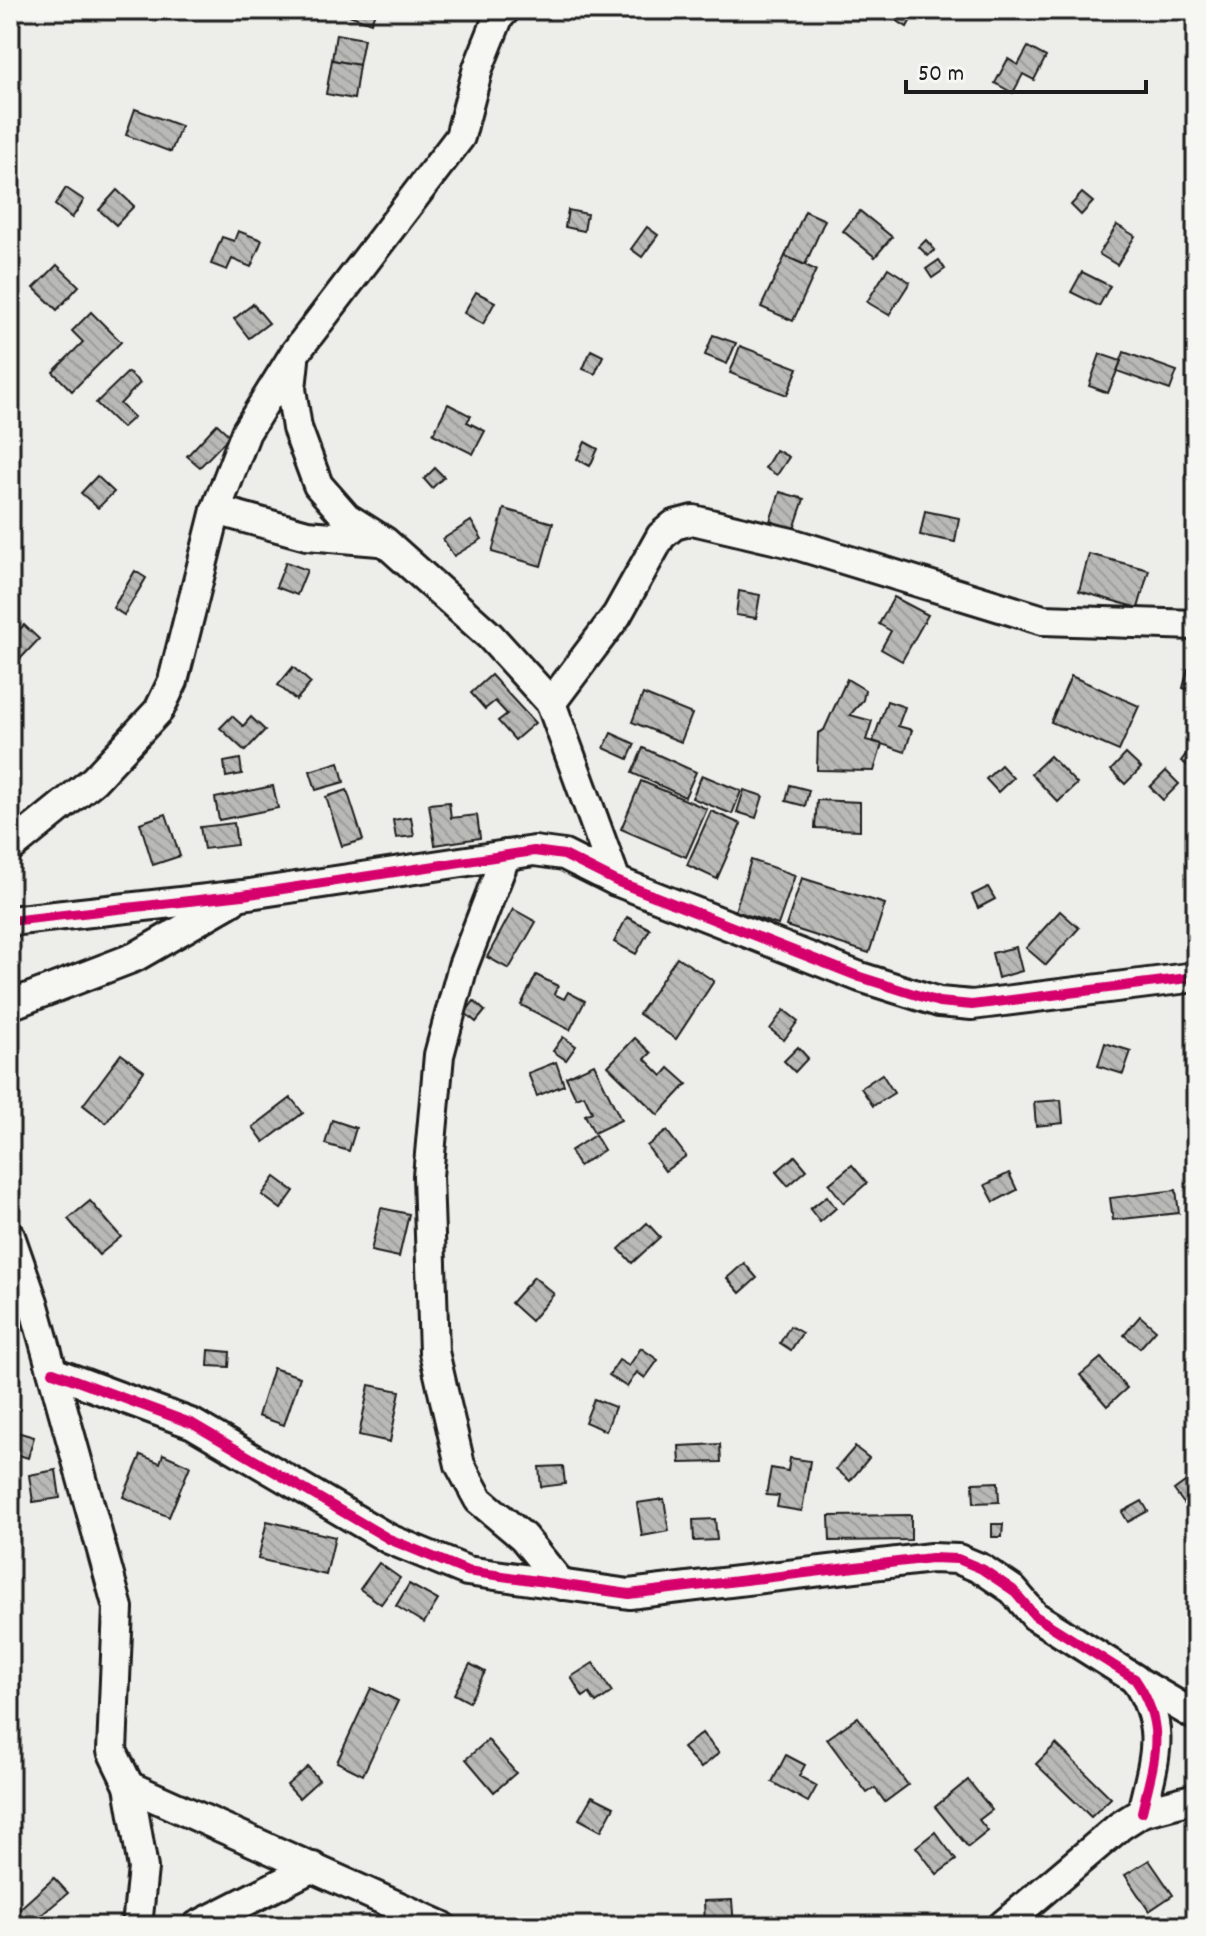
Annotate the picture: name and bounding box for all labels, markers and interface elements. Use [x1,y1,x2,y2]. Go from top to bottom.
scale bar [906,44,1146,94]
text: 50 m [918,58,964,92]

